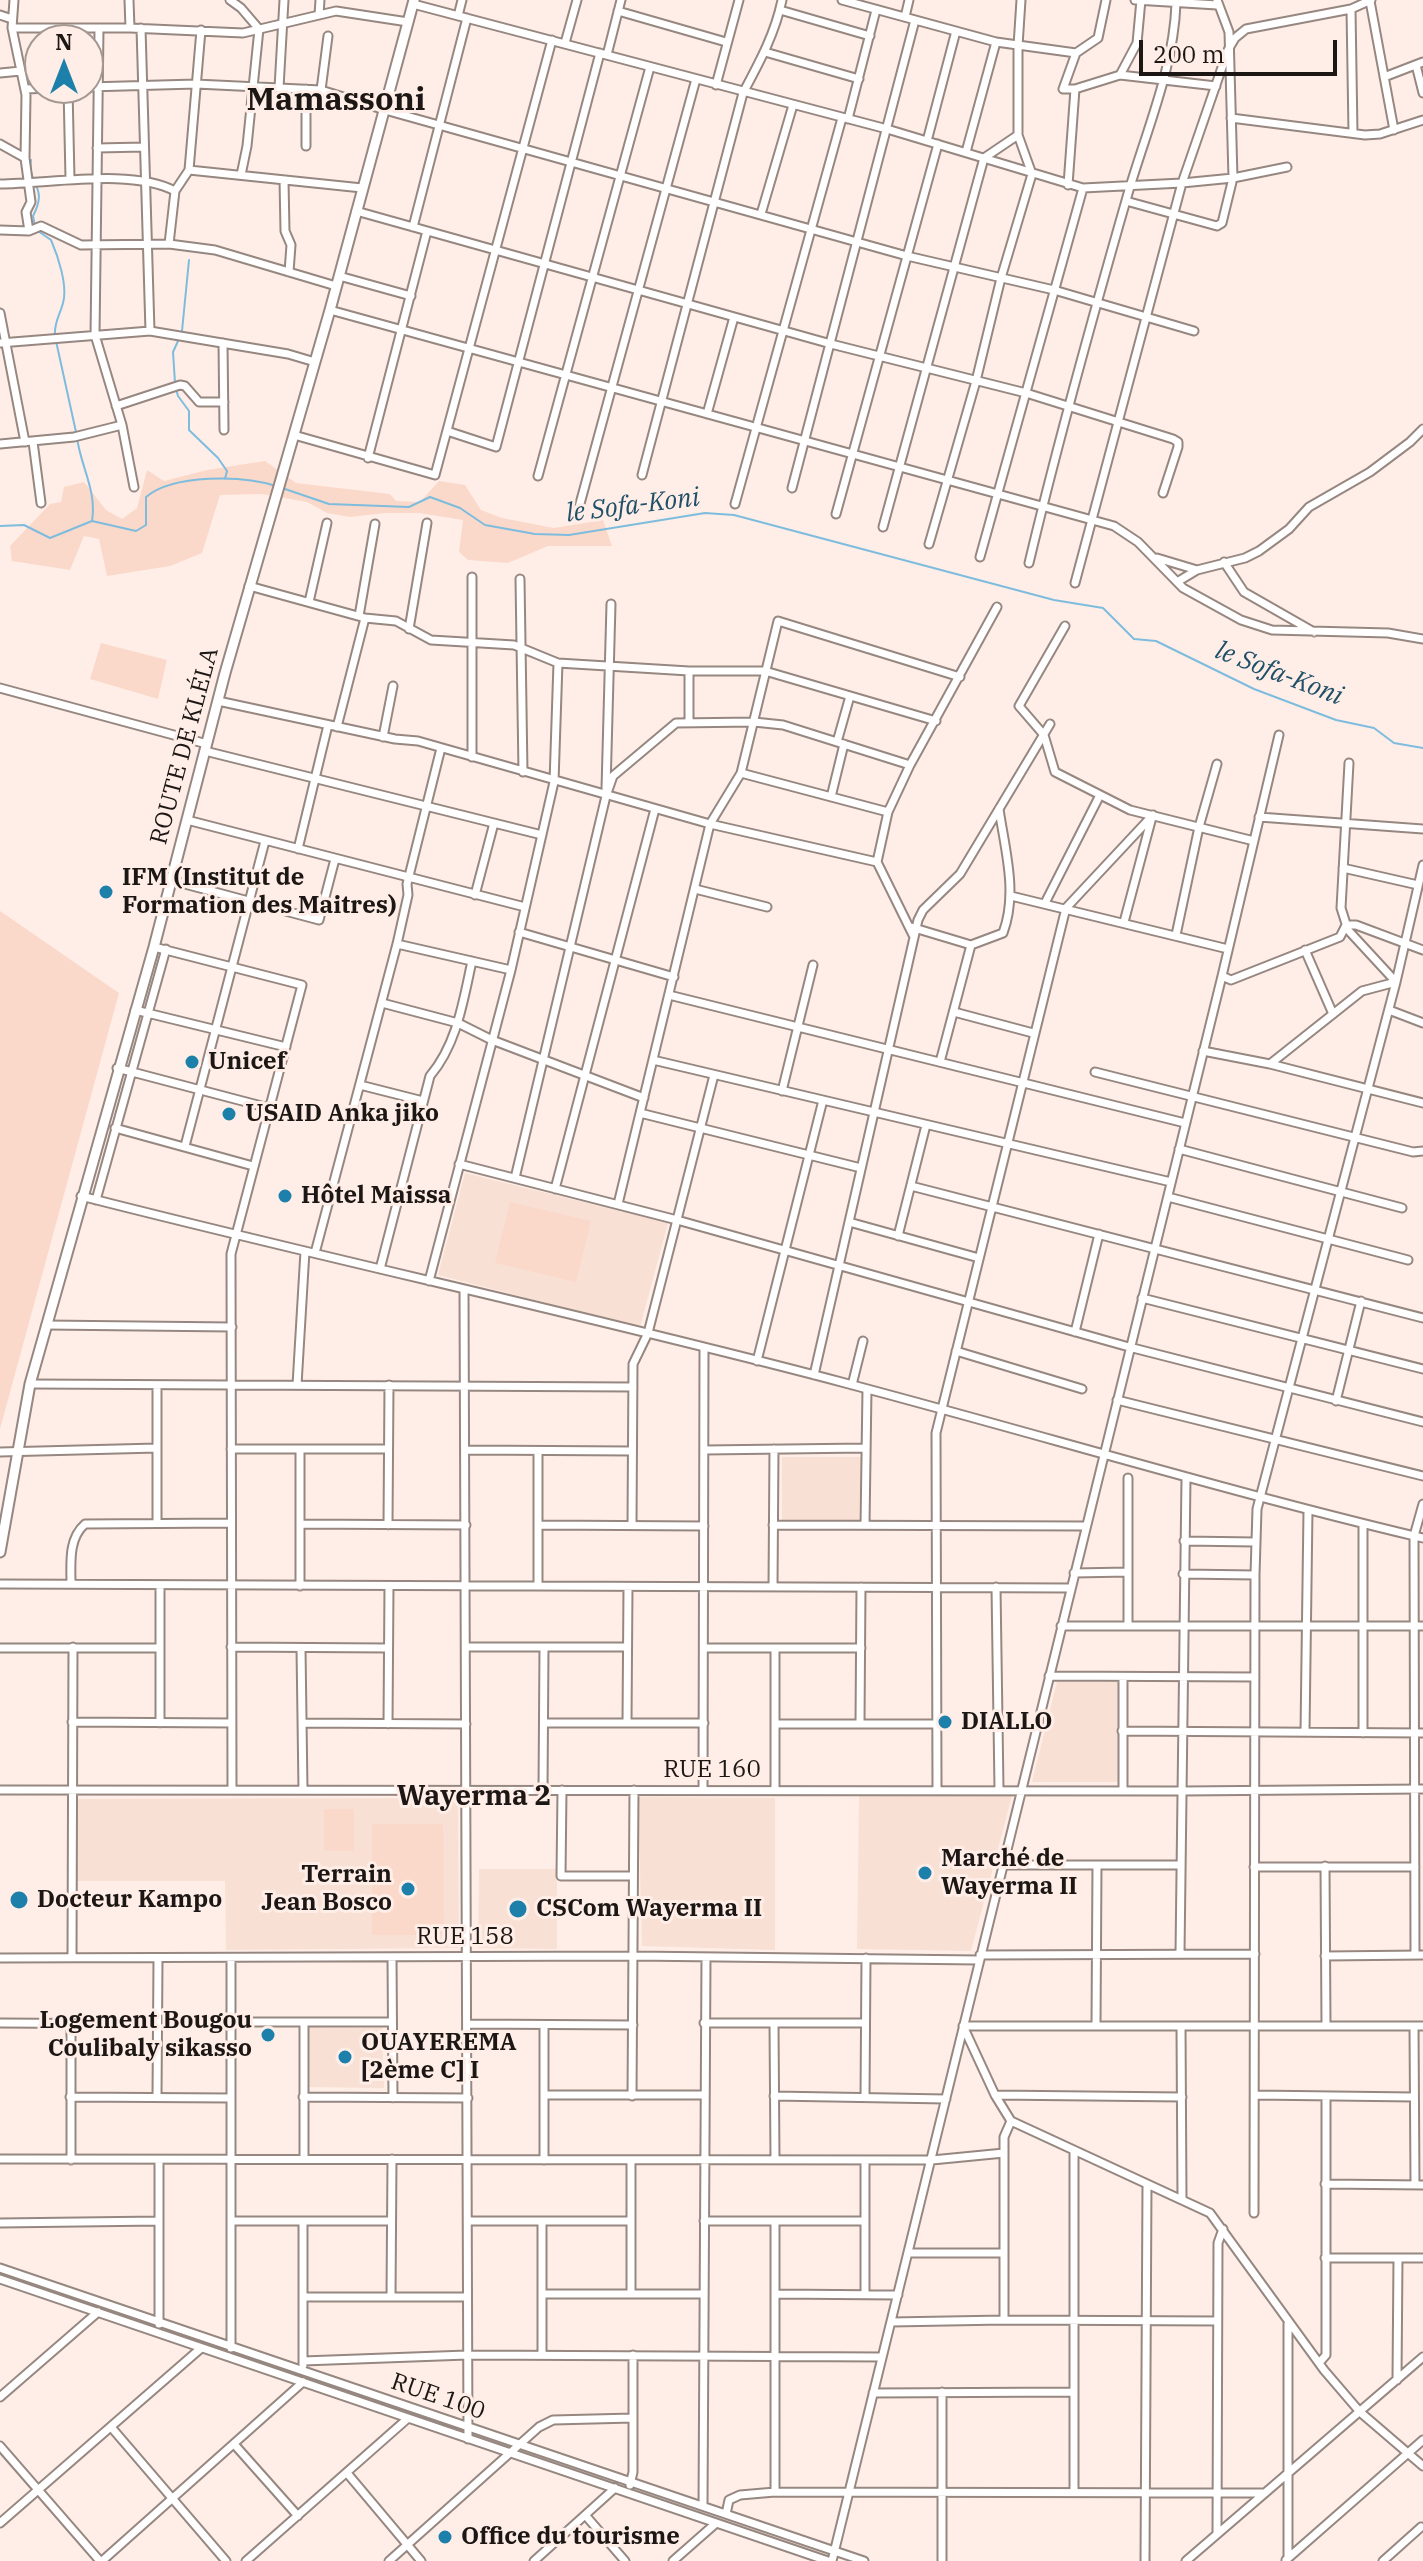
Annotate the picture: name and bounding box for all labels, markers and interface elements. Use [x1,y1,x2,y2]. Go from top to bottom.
north arrow [24,24,104,104]
scale bar [1143,24,1341,74]
text: N [55,27,73,56]
text: 200 m [1153,38,1225,70]
district label: Mamassoni [246,82,426,120]
water label: le Sofa-Koni [565,482,701,530]
water label: le Sofa-Koni [1211,635,1347,713]
street label: ROUTE DE KLÉLA [145,644,225,848]
place label: IFM (Institut de Formation des Maitres) [122,864,396,920]
marker: IFM (Institut de Formation des Maitres) [97,883,115,901]
place label: Unicef [208,1048,286,1076]
marker: Unicef [183,1053,201,1071]
place label: USAID Anka jiko [245,1100,439,1128]
marker: USAID Anka jiko [220,1105,238,1123]
place label: Hôtel Maissa [301,1182,452,1210]
marker: Hôtel Maissa [276,1187,294,1205]
place label: DIALLO [961,1708,1053,1736]
marker: DIALLO [936,1713,954,1731]
street label: RUE 160 [663,1756,761,1784]
district label: Wayerma 2 [397,1780,551,1814]
place label: Marché de Wayerma II [941,1845,1078,1901]
place label: Terrain Jean Bosco [261,1861,392,1917]
marker: Marché de Wayerma II [916,1864,934,1882]
marker: Terrain Jean Bosco [399,1880,417,1898]
place label: Docteur Kampo [37,1886,222,1914]
marker: Docteur Kampo [8,1889,30,1911]
place label: CSCom Wayerma II [536,1895,762,1923]
marker: CSCom Wayerma II [507,1898,529,1920]
street label: RUE 158 [416,1923,514,1951]
place label: Logement Bougou Coulibaly sikasso [39,2007,252,2063]
marker: Logement Bougou Coulibaly sikasso [259,2026,277,2044]
place label: OUAYEREMA [2ème C] I [361,2029,516,2085]
marker: OUAYEREMA [2ème C] I [336,2048,354,2066]
street label: RUE 100 [387,2367,489,2427]
place label: Office du tourisme [461,2523,680,2551]
marker: Office du tourisme [436,2528,454,2546]

